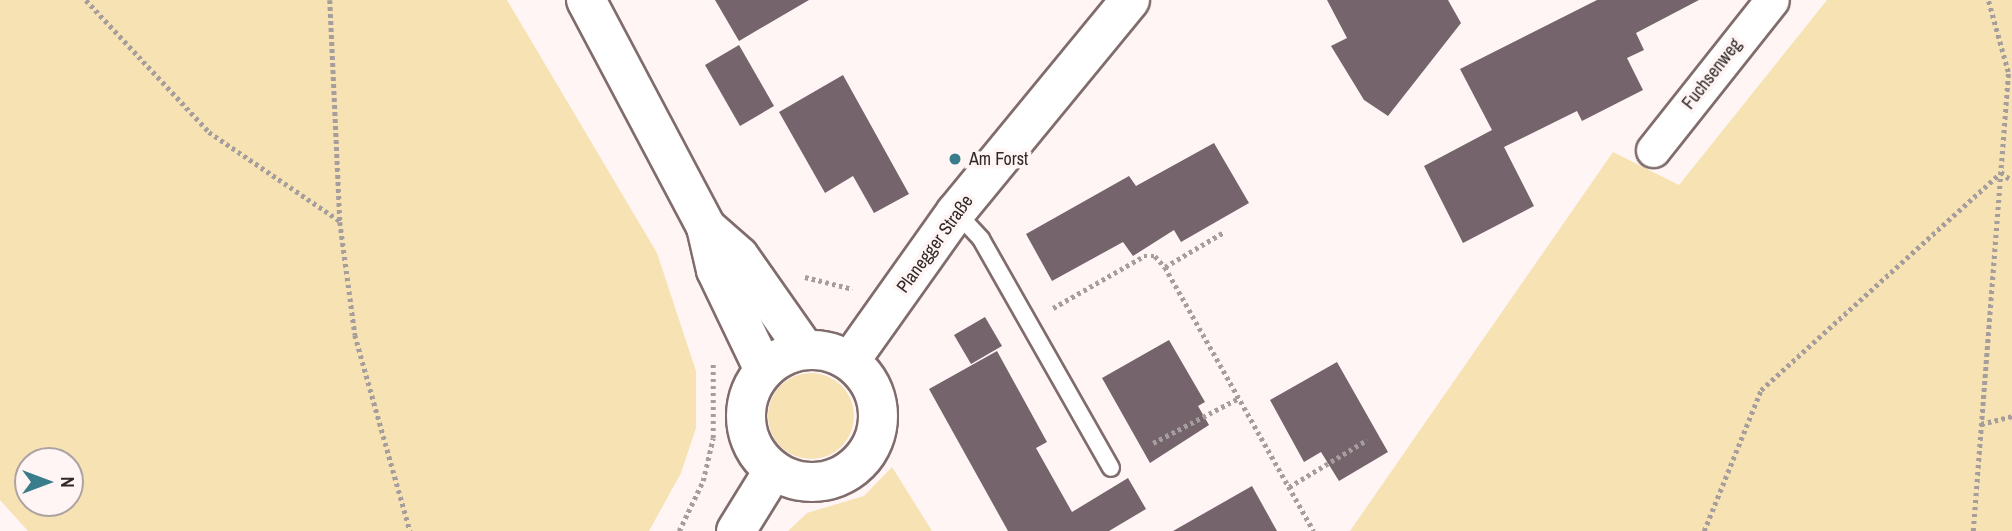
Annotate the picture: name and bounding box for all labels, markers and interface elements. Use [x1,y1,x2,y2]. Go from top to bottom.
street label: Fuchsenweg [1678,34,1746,114]
place label: Am Forst [969,148,1028,170]
marker: Am Forst [947,151,963,167]
street label: Planegger Straße [892,191,978,297]
north arrow [14,447,84,517]
text: N [55,476,81,488]

